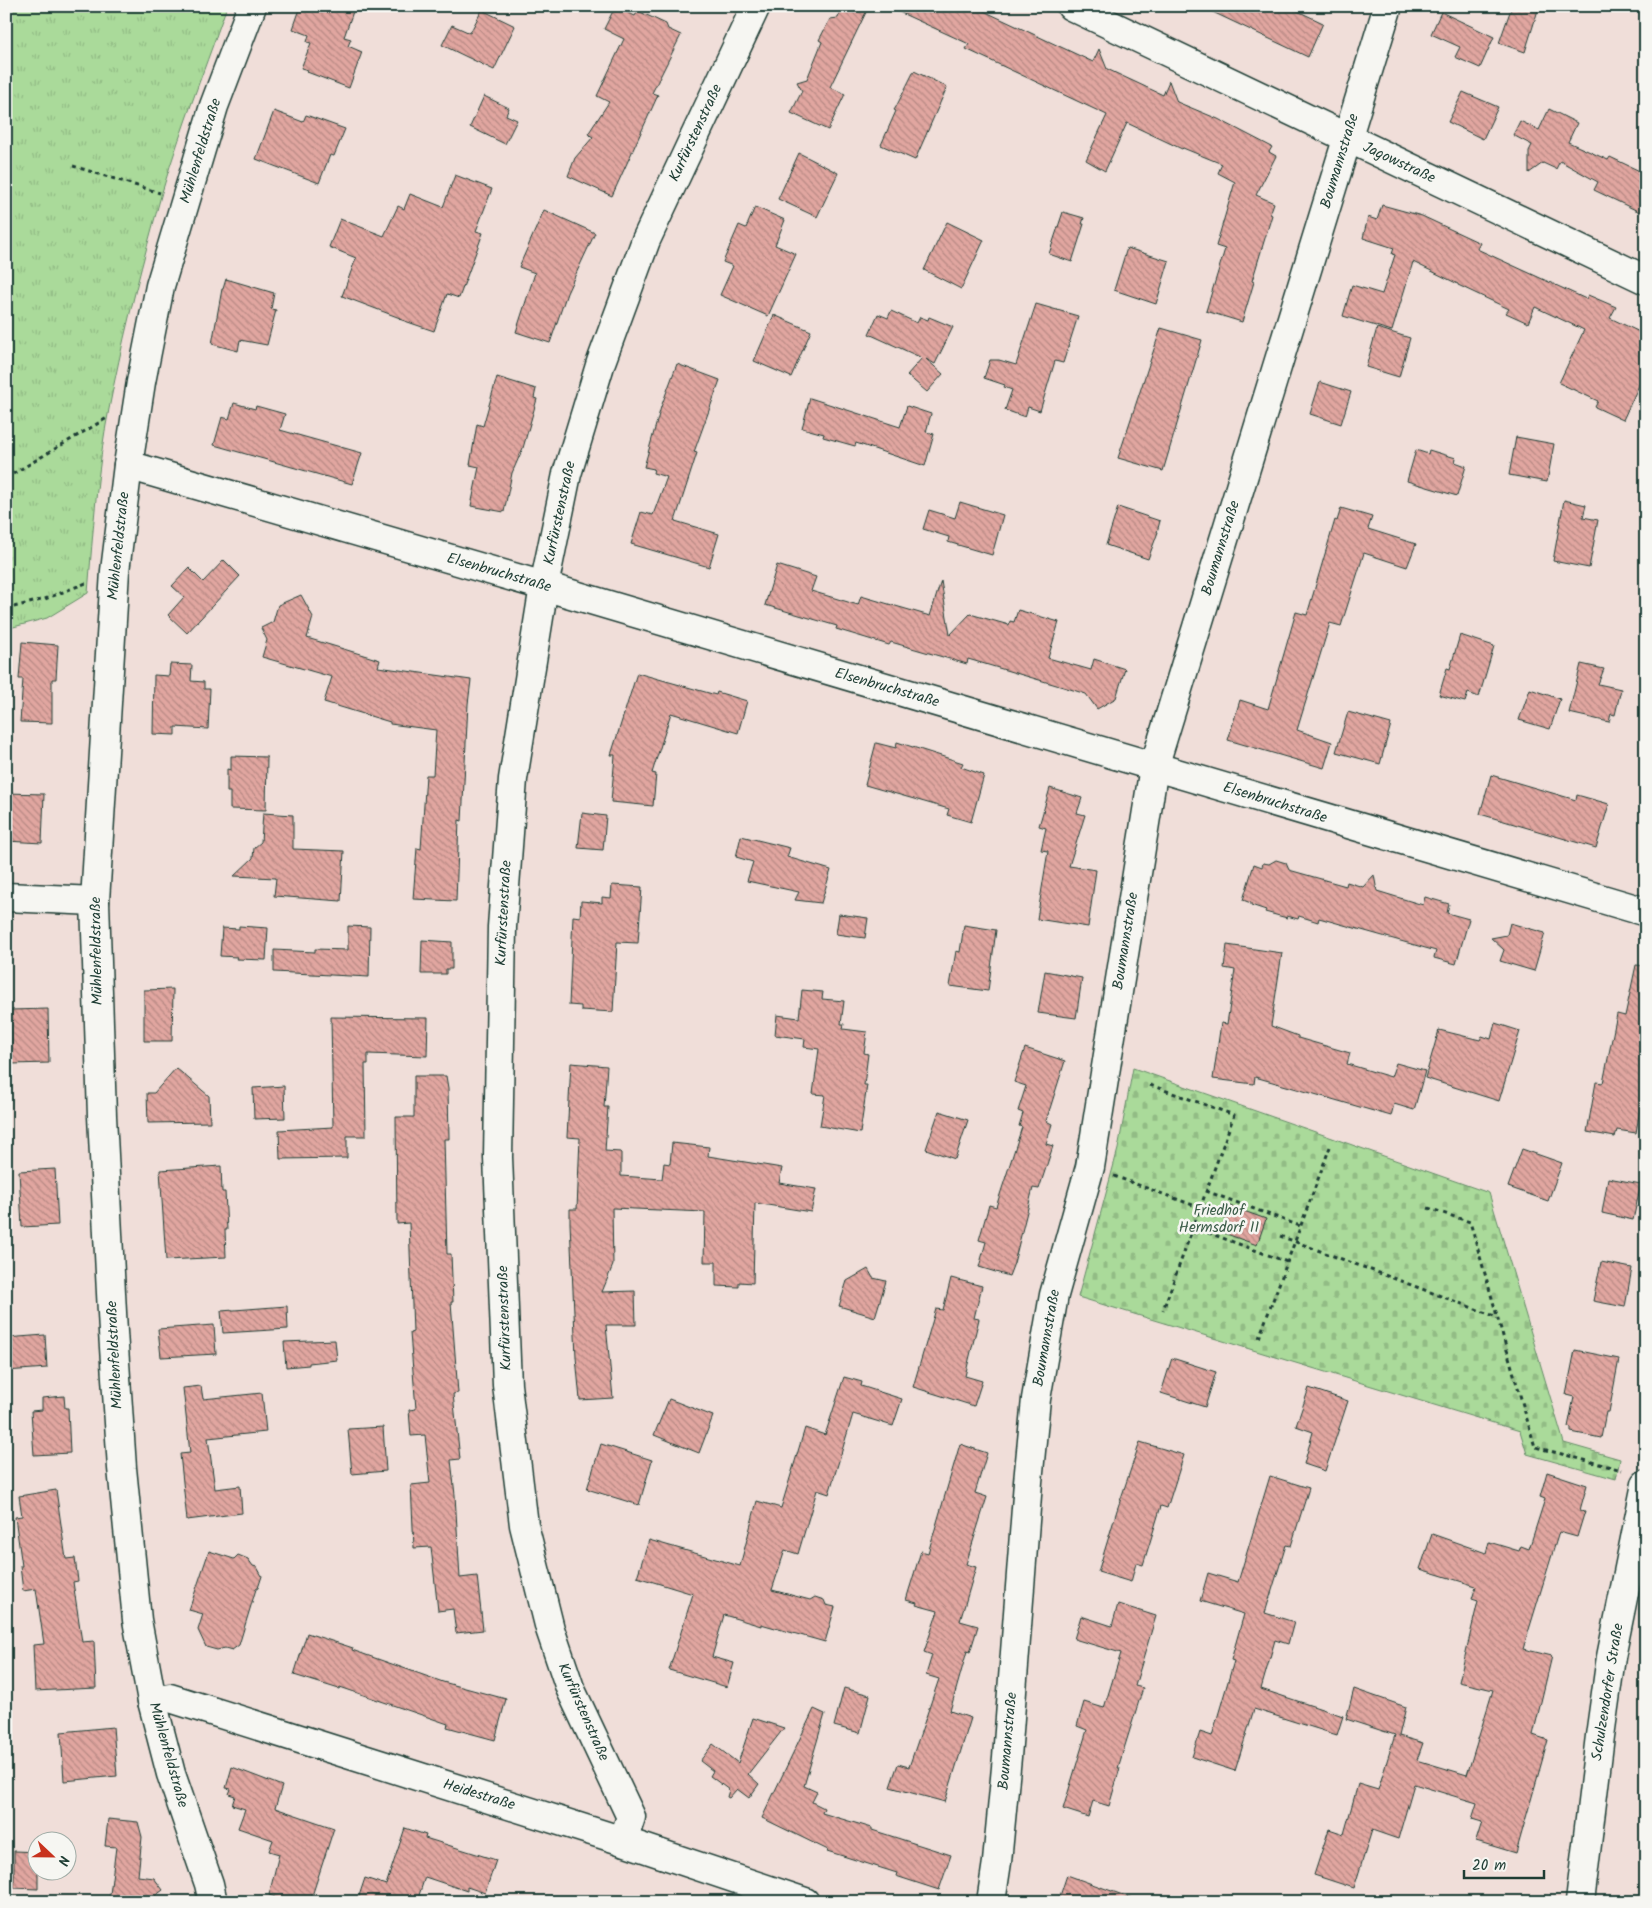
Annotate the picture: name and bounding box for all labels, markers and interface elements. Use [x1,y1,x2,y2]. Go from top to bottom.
street label: Kurfürstenstraße [663,80,729,186]
street label: Mühlenfeldstraße [174,95,228,207]
street label: Boumannstraße [1314,110,1366,211]
street label: Jagowstraße [1359,136,1440,190]
street label: Kurfürstenstraße [537,459,583,567]
street label: Mühlenfeldstraße [101,490,137,601]
street label: Boumannstraße [1195,497,1247,598]
street label: Elsenbruchstraße [444,547,554,599]
street label: Elsenbruchstraße [832,662,942,714]
street label: Elsenbruchstraße [1220,776,1330,830]
street label: Kurfürstenstraße [489,859,519,966]
street label: Boumannstraße [1106,890,1146,991]
street label: Mühlenfeldstraße [84,896,110,1006]
park label: Friedhof Hermsdorf II [1179,1199,1259,1240]
street label: Kurfürstenstraße [491,1265,519,1371]
street label: Boumannstraße [1027,1287,1067,1388]
street label: Mühlenfeldstraße [100,1300,130,1410]
street label: Schulzendorfer Straße [1585,1621,1631,1762]
street label: Kurfürstenstraße [551,1659,616,1765]
street label: Boumannstraße [992,1691,1024,1791]
street label: Mühlenfeldstraße [141,1699,195,1811]
street label: Heidestraße [440,1773,518,1817]
north arrow [28,1830,78,1880]
scale bar [1464,1848,1544,1880]
text: N [51,1852,75,1869]
text: 20 m [1472,1854,1506,1878]

